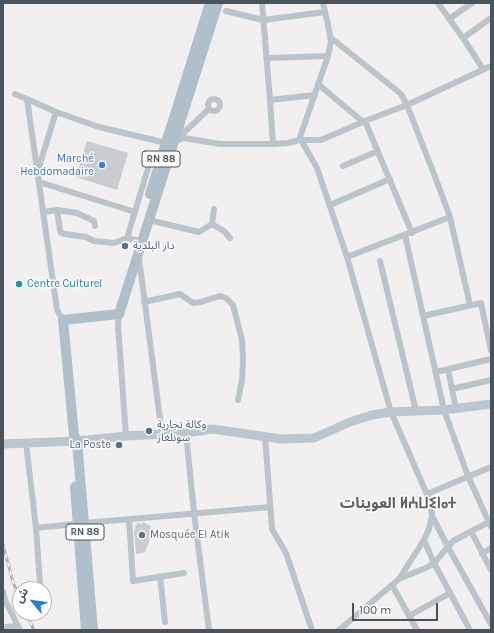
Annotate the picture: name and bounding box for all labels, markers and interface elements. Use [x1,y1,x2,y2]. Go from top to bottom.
road number: RN 88 [142,151,180,167]
place label: Marché Hebdomadaire [20,152,94,178]
marker: Marché Hebdomadaire [97,160,107,170]
place label: دار البلدية [133,239,175,253]
marker: دار البلدية [120,241,130,251]
place label: Centre Culturel [27,277,102,291]
marker: Centre Culturel [14,279,24,289]
place label: وكالة تجارية سونلغاز [157,418,206,444]
marker: وكالة تجارية سونلغاز [144,426,154,436]
place label: La Poste [70,438,111,452]
marker: La Poste [114,440,124,450]
district label: العوينات ⵍⵄⵡⵉⵏⴰⵜ [340,495,456,513]
road number: RN 88 [66,524,104,540]
place label: Mosquée El Atik [150,528,230,542]
marker: Mosquée El Atik [137,530,147,540]
north arrow [12,581,52,621]
text: ش [13,586,31,605]
scale bar [354,595,440,621]
text: 100 m [359,603,391,617]

